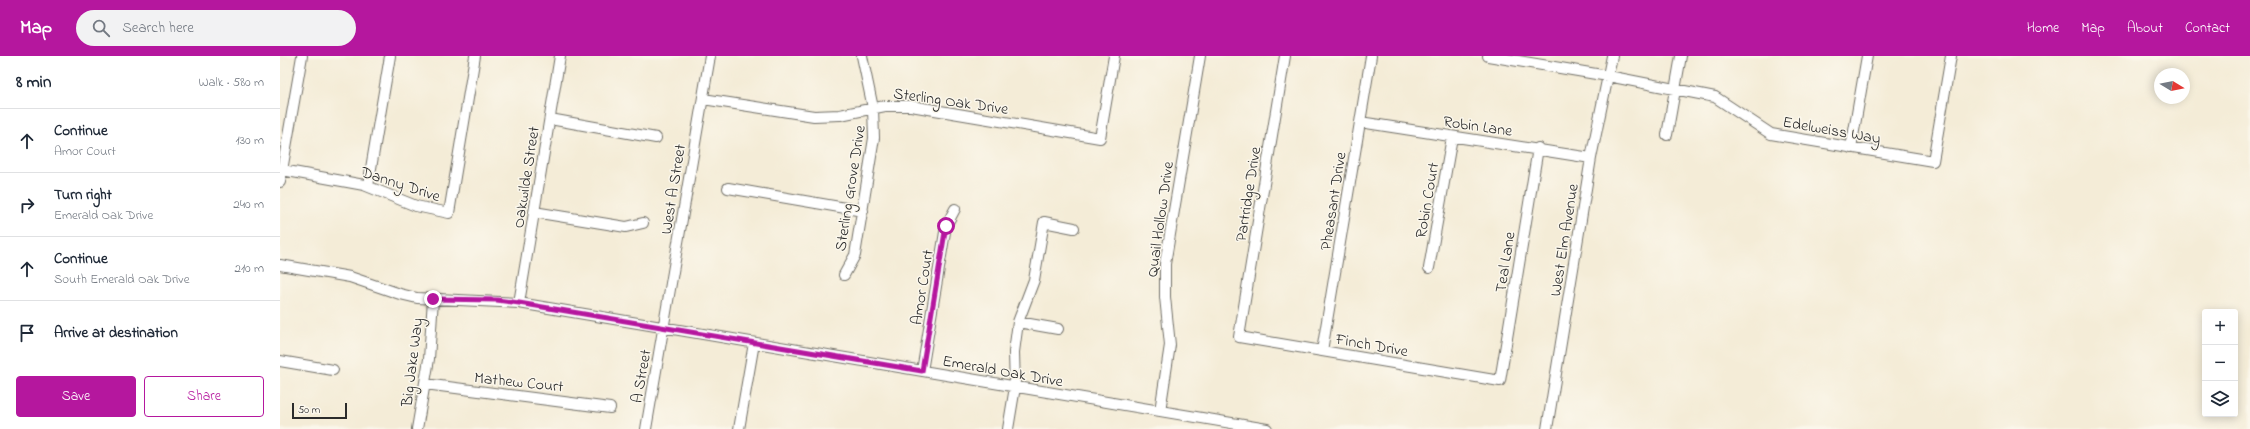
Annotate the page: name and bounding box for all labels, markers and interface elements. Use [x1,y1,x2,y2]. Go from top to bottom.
search box [76,10,356,46]
text: Map [20,15,52,42]
icon: search [90,17,112,39]
text: Search here [122,17,194,39]
text: Home [2027,18,2059,39]
text: Map [2081,18,2105,39]
text: About [2127,18,2163,39]
text: Contact [2185,18,2230,39]
north arrow [2154,68,2190,104]
text: 8 min [16,70,51,95]
text: Walk · 580 m [198,73,264,92]
street label: Sterling Oak Drive [892,82,1011,122]
street label: Robin Lane [1442,110,1515,144]
street label: Edelweiss Way [1781,111,1883,151]
text: Continue [54,120,108,142]
street label: Sterling Grove Drive [829,123,873,253]
street label: Oakwilde Street [507,124,547,230]
icon: ahead [16,130,38,152]
text: 130 m [236,131,264,150]
text: Amor Court [54,142,116,161]
street label: West A Street [655,142,693,236]
street label: Partridge Drive [1230,144,1268,244]
street label: Pheasant Drive [1314,150,1354,252]
street label: Quail Hollow Drive [1141,159,1181,279]
street label: Danny Drive [357,160,444,209]
street label: Robin Court [1410,160,1447,240]
street label: West Elm Avenue [1544,181,1586,298]
text: Turn right [54,184,112,206]
icon: right [16,194,38,216]
text: 240 m [233,195,264,214]
text: Emerald Oak Drive [54,206,153,225]
route start [937,217,955,235]
street label: Teal Lane [1489,229,1523,294]
street label: Amor Court [905,247,941,327]
text: Continue [54,248,108,270]
icon: ahead [16,258,38,280]
text: 210 m [234,259,264,278]
text: South Emerald Oak Drive [54,270,190,289]
route end [424,290,442,308]
map controls [2202,309,2238,417]
button: + [2202,309,2238,345]
street label: Big Jake Way [396,316,430,409]
icon: arrive [16,322,38,344]
text: Arrive at destination [54,322,178,344]
street label: Finch Drive [1333,328,1411,364]
button: − [2202,345,2238,381]
street label: A Street [625,347,659,405]
street label: Emerald Oak Drive [940,350,1066,395]
street label: Mathew Court [473,366,565,400]
button: Save [16,376,136,417]
button: Share [144,376,264,417]
button: layers [2202,381,2238,417]
scale bar [292,401,347,420]
text: 50 m [298,402,320,418]

